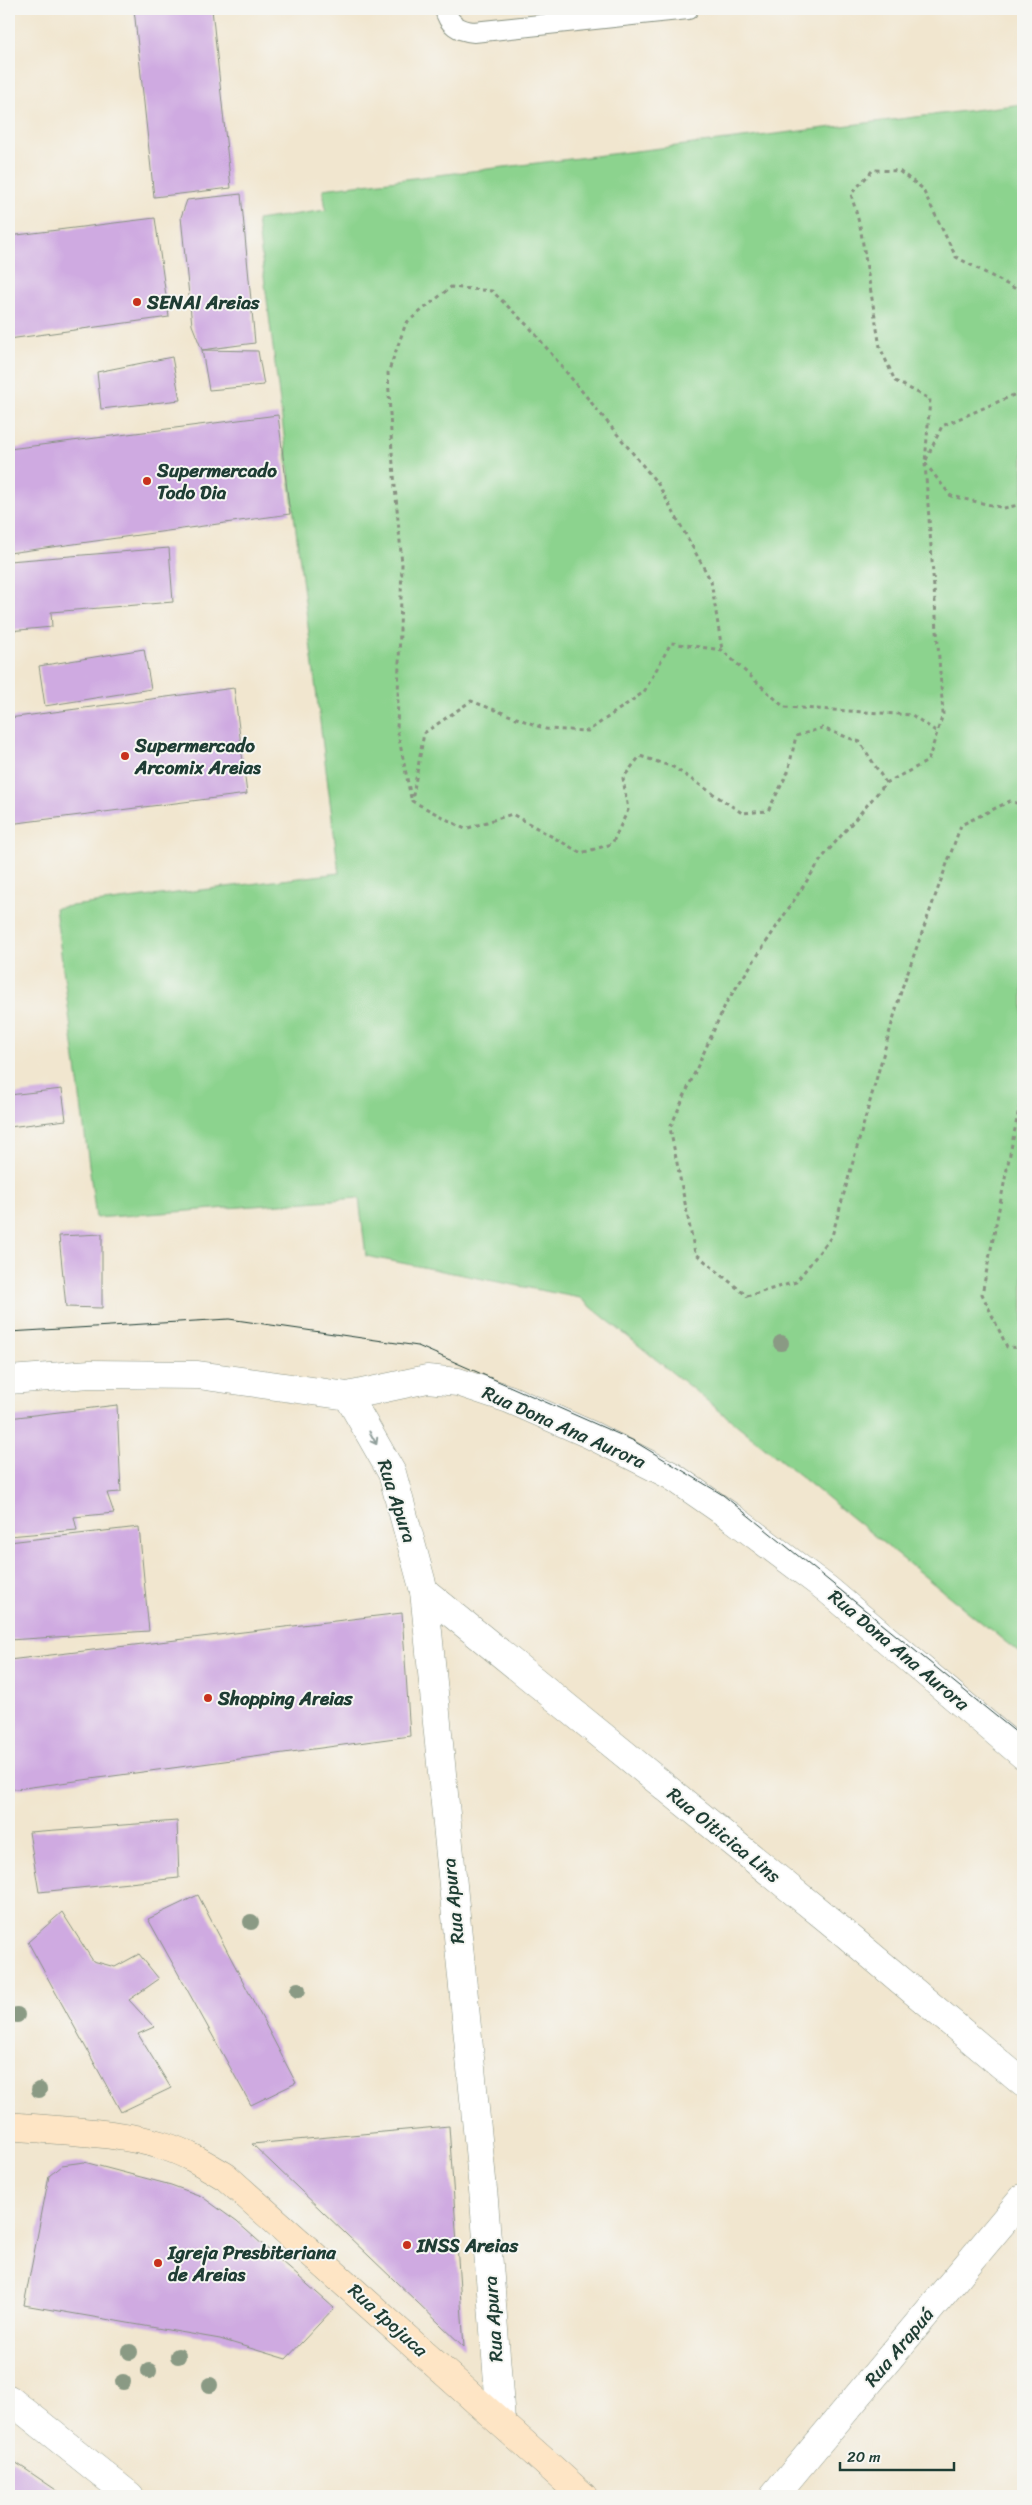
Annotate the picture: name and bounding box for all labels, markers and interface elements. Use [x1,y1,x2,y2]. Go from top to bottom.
place label: SENAI Areias [146,286,261,319]
marker: SENAI Areias [131,296,143,308]
place label: Supermercado Todo Dia [156,454,277,509]
marker: Supermercado Todo Dia [141,475,153,487]
place label: Supermercado Arcomix Areias [134,729,262,784]
marker: Supermercado Arcomix Areias [119,750,131,762]
street label: Rua Dona Ana Aurora [477,1376,652,1478]
one-way arrow [368,1430,378,1445]
street label: Rua Apura [368,1455,426,1548]
street label: Rua Dona Ana Aurora [821,1581,977,1720]
place label: Shopping Areias [217,1682,354,1715]
marker: Shopping Areias [202,1692,214,1704]
street label: Rua Oiticica Lins [660,1778,789,1892]
street label: Rua Apura [432,1856,474,1946]
place label: INSS Areias [416,2229,519,2262]
place label: Igreja Presbiteriana de Areias [167,2236,336,2291]
marker: INSS Areias [401,2239,413,2251]
marker: Igreja Presbiteriana de Areias [152,2257,164,2269]
street label: Rua Apura [474,2274,512,2363]
street label: Rua Ipojuca [340,2275,436,2366]
street label: Rua Arapuá [856,2299,943,2394]
scale bar [840,2440,953,2472]
text: 20 m [847,2444,881,2470]

